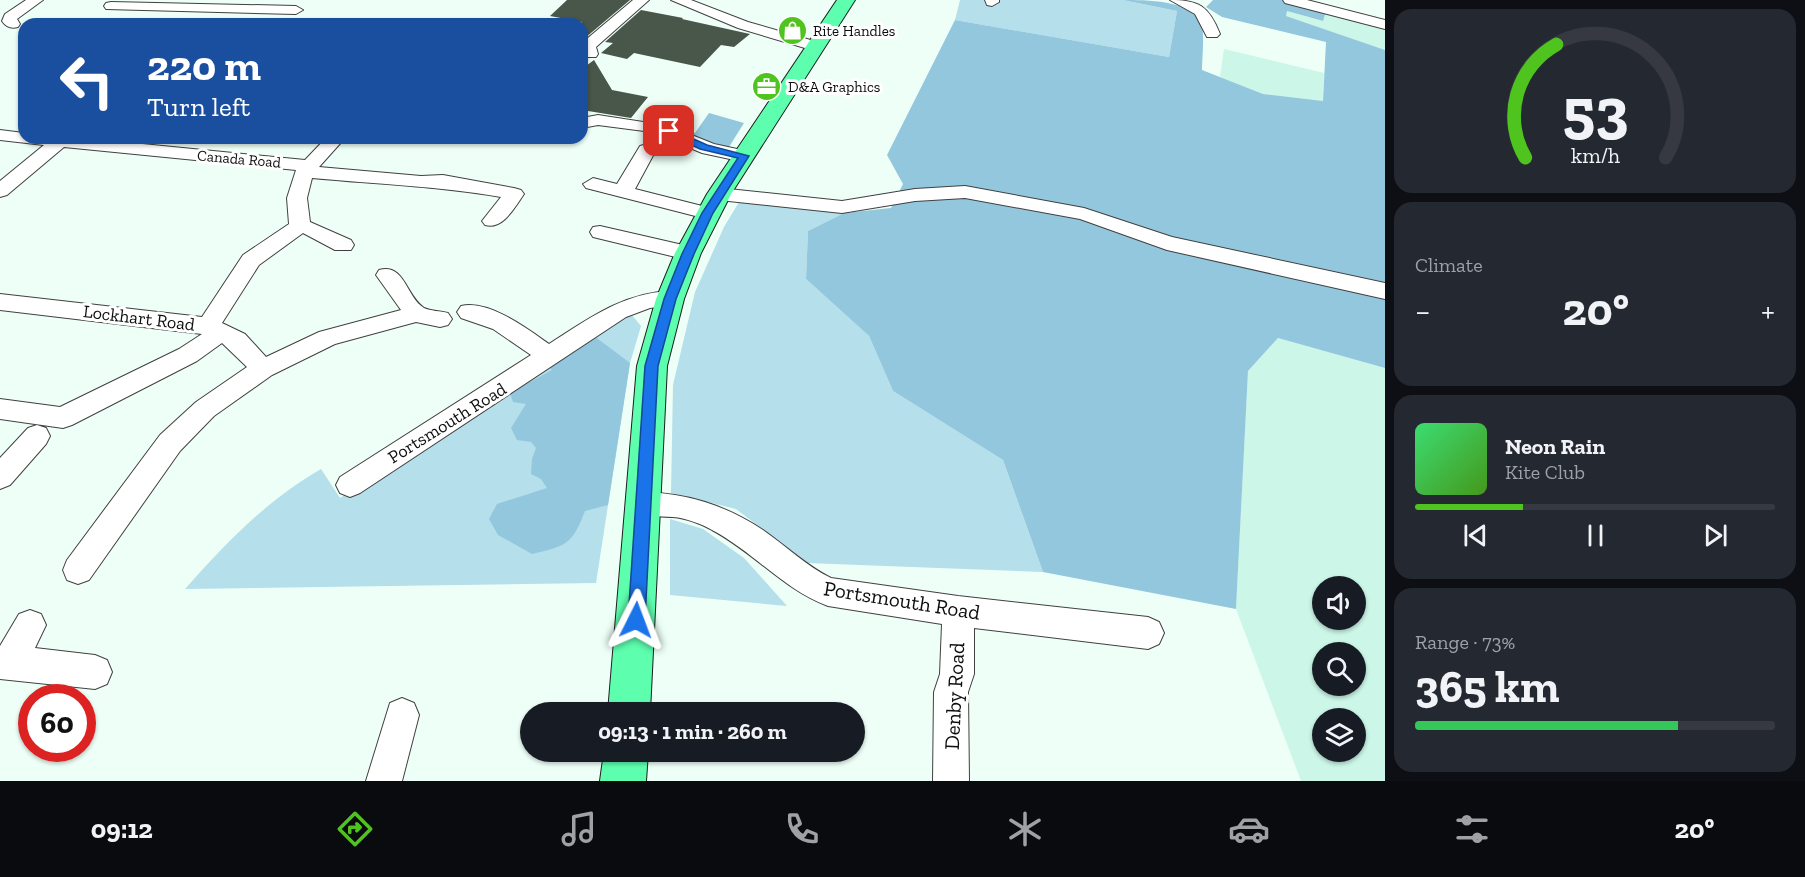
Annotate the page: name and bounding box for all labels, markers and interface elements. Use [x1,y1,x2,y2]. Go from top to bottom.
shop icon: Rite Handles [776,15,808,47]
place label: Rite Handles [813,22,895,40]
text: 220 m [147,40,261,91]
icon: left [48,42,126,120]
office icon: D&A Graphics [751,71,783,103]
text: 53 [1562,73,1628,148]
place label: D&A Graphics [788,78,880,96]
text: Turn left [147,91,250,123]
pin [643,105,694,156]
icon: arrive [652,114,685,147]
text: km/h [1571,143,1619,168]
street label: Canada Road [196,146,282,172]
text: Climate [1415,253,1483,277]
text: 20° [1563,283,1629,337]
text: − [1415,291,1430,330]
text: + [1761,291,1775,330]
street label: Lockhart Road [82,300,196,336]
street label: Portsmouth Road [384,378,510,468]
text: Neon Rain [1505,433,1605,460]
text: Kite Club [1505,460,1585,484]
icon: previous [1459,519,1492,552]
icon: pause [1579,519,1612,552]
icon: next [1699,519,1732,552]
street label: Portsmouth Road [822,575,983,625]
map controls [1312,576,1366,762]
button: sound [1312,576,1366,630]
position arrow [604,588,668,652]
text: Range · 73% [1415,630,1515,654]
street label: Denby Road [939,641,969,750]
button: search [1312,642,1366,696]
text: 365 km [1415,660,1559,714]
speed limit sign: 60 [18,684,96,762]
button: layers [1312,708,1366,762]
text: 09:13 · 1 min · 260 m [598,718,787,745]
icon: directions [334,808,376,850]
icon: music [558,808,600,850]
icon: phone [781,808,823,850]
icon: climate [1004,808,1046,850]
icon: car [1228,808,1270,850]
icon: filters [1451,808,1493,850]
text: 09:12 [91,813,153,845]
text: 20° [1674,813,1714,845]

